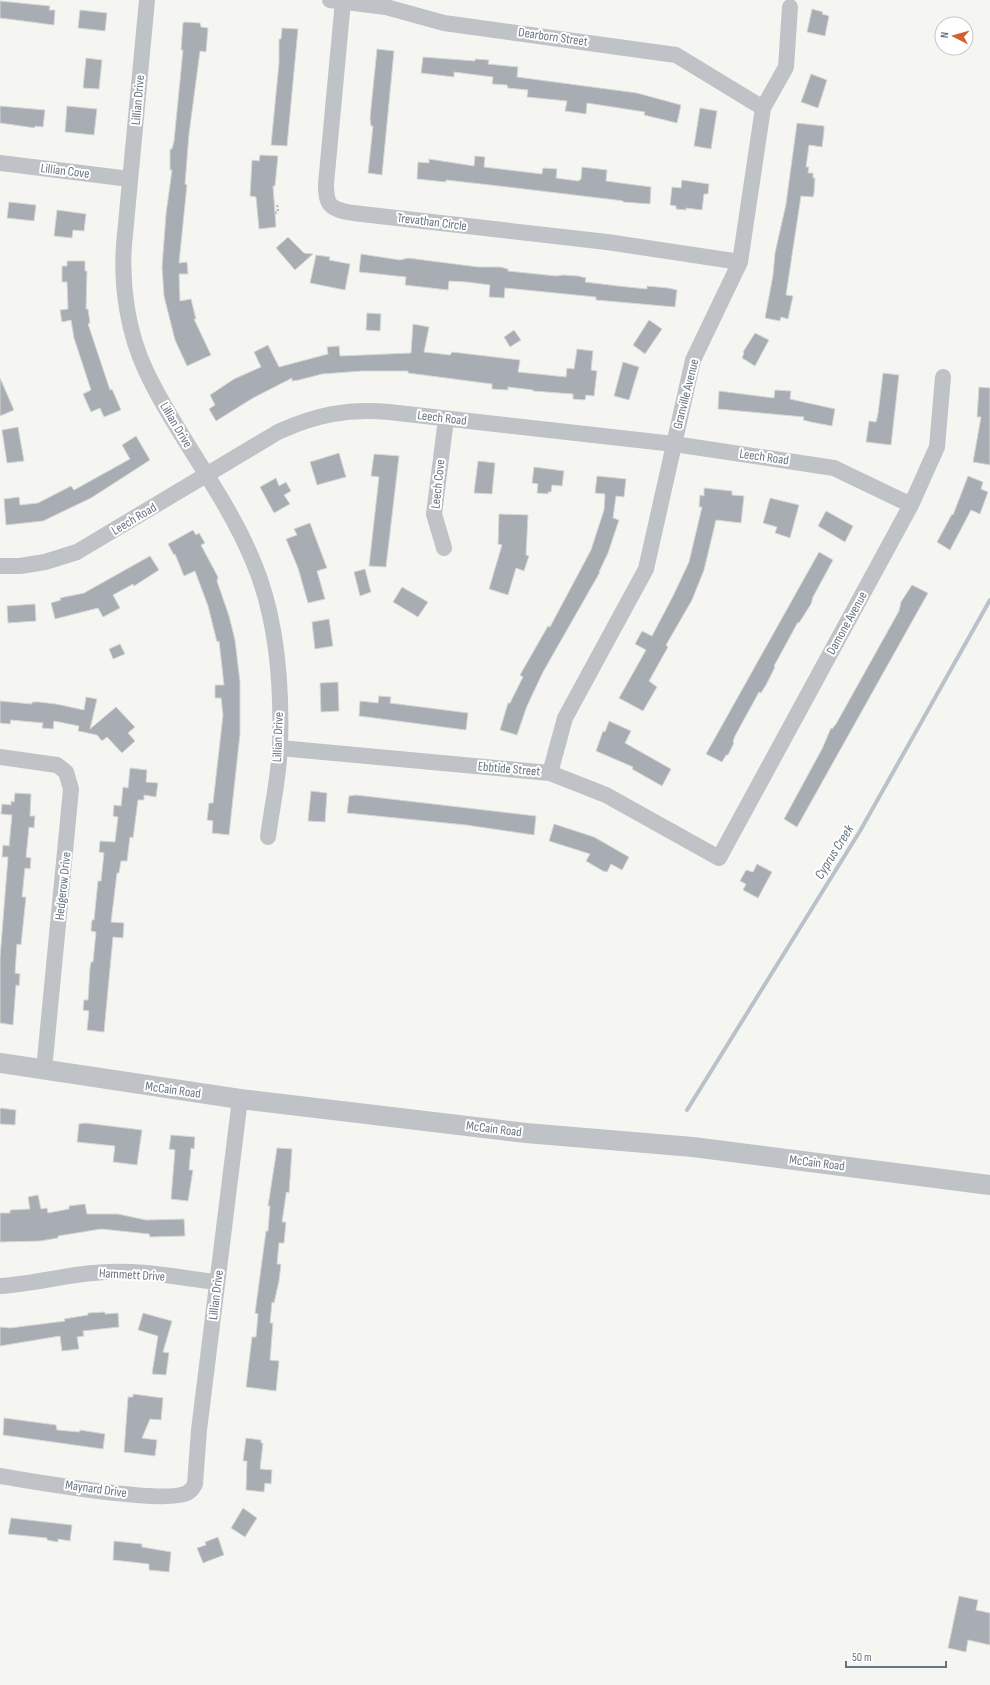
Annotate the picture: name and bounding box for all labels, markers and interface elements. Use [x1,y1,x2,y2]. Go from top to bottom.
north arrow [934,16,974,56]
street label: Dearborn Street [517,24,589,50]
text: N [938,31,951,39]
street label: Lillian Drive [128,74,148,126]
street label: Lillian Cove [40,160,90,182]
street label: Trevathan Circle [396,210,468,234]
street label: Granville Avenue [670,357,702,431]
street label: Lillian Drive [156,399,196,451]
street label: Leech Road [416,407,468,429]
street label: Leech Road [738,446,790,468]
street label: Leech Cove [427,459,449,509]
street label: Leech Road [109,499,159,539]
street label: Damone Avenue [823,589,871,657]
street label: Lillian Drive [269,712,287,762]
street label: Ebbtide Street [477,758,541,780]
water label: Cyprus Creek [811,821,858,882]
street label: Hedgerow Drive [51,851,75,921]
street label: McCain Road [144,1078,202,1102]
street label: McCain Road [465,1118,523,1140]
street label: McCain Road [788,1152,846,1174]
street label: Hammett Drive [99,1265,165,1285]
street label: Lillian Drive [205,1269,227,1321]
street label: Maynard Drive [64,1477,128,1501]
scale bar [846,1643,946,1669]
text: 50 m [852,1650,872,1665]

